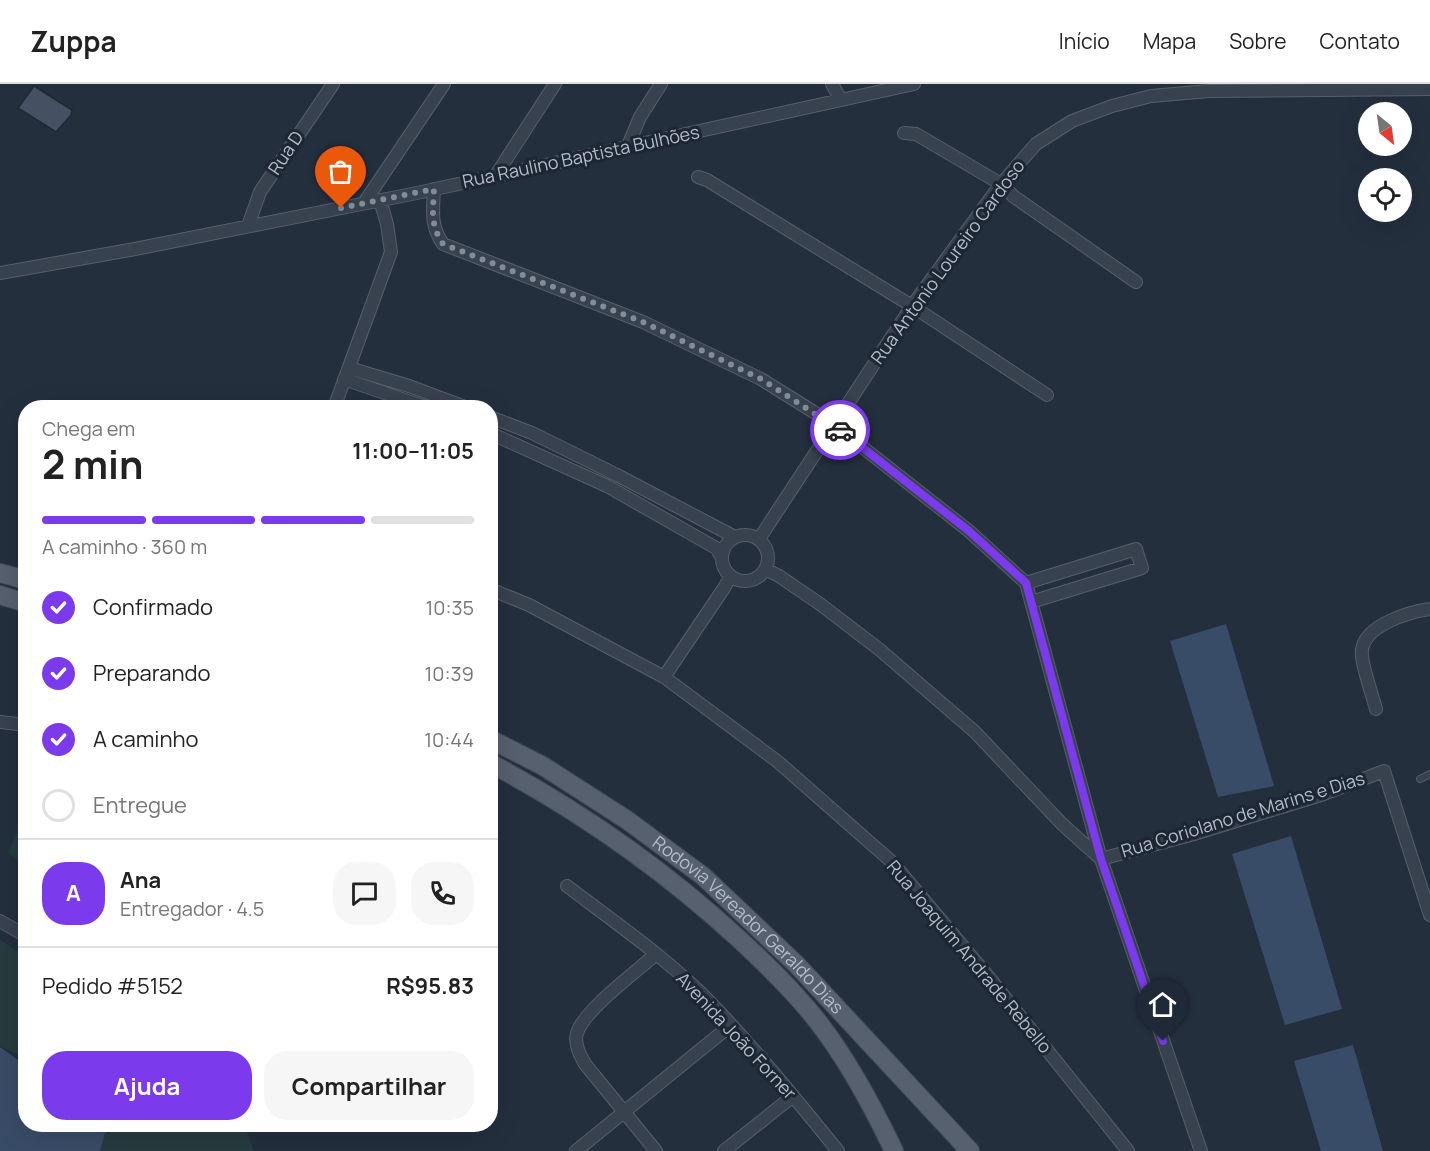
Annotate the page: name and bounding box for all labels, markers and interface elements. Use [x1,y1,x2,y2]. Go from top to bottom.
text: Zuppa [30,22,117,60]
text: Início [1059,27,1110,55]
text: Mapa [1143,27,1196,55]
text: Sobre [1229,27,1287,55]
text: Contato [1320,27,1400,55]
north arrow [1358,102,1412,156]
map controls [1358,102,1412,222]
street label: Rua Raulino Baptista Bulhões [460,119,701,193]
street label: Rua D [262,126,308,179]
pin [315,146,366,208]
street label: Rua Antonio Loureiro Cardoso [865,154,1029,368]
icon: bag [324,155,357,188]
button: locate [1358,168,1412,222]
courier [810,400,870,460]
icon: car [824,414,857,447]
text: Chega em [42,415,135,442]
text: 11:00–11:05 [352,436,474,466]
text: 2 min [42,437,143,491]
text: A caminho · 360 m [42,533,207,560]
icon: check [42,591,75,624]
text: Confirmado [93,592,213,622]
text: 10:35 [425,594,474,621]
icon: check [42,657,75,690]
text: Preparando [93,658,211,688]
text: 10:39 [425,660,474,687]
icon: check [42,723,75,756]
text: A caminho [93,724,199,754]
text: 10:44 [424,726,474,753]
street label: Rua Coriolano de Marins e Dias [1118,765,1368,863]
text: Entregue [93,790,187,820]
street label: Rodovia Vereador Geraldo Dias [648,830,850,1019]
street label: Rua Joaquim Andrade Rebello [882,855,1058,1058]
button: chat [333,862,396,925]
button: phone [411,862,474,925]
text: Ana [120,865,161,895]
text: A [66,878,81,908]
text: Entregador · 4.5 [120,895,264,922]
street label: Avenida João Forner [671,967,802,1104]
text: Pedido #5152 [42,971,183,1001]
text: R$95.83 [386,971,474,1001]
pin [1137,979,1188,1041]
icon: home [1146,988,1179,1021]
button: Ajuda [42,1051,252,1120]
button: Compartilhar [264,1051,474,1120]

